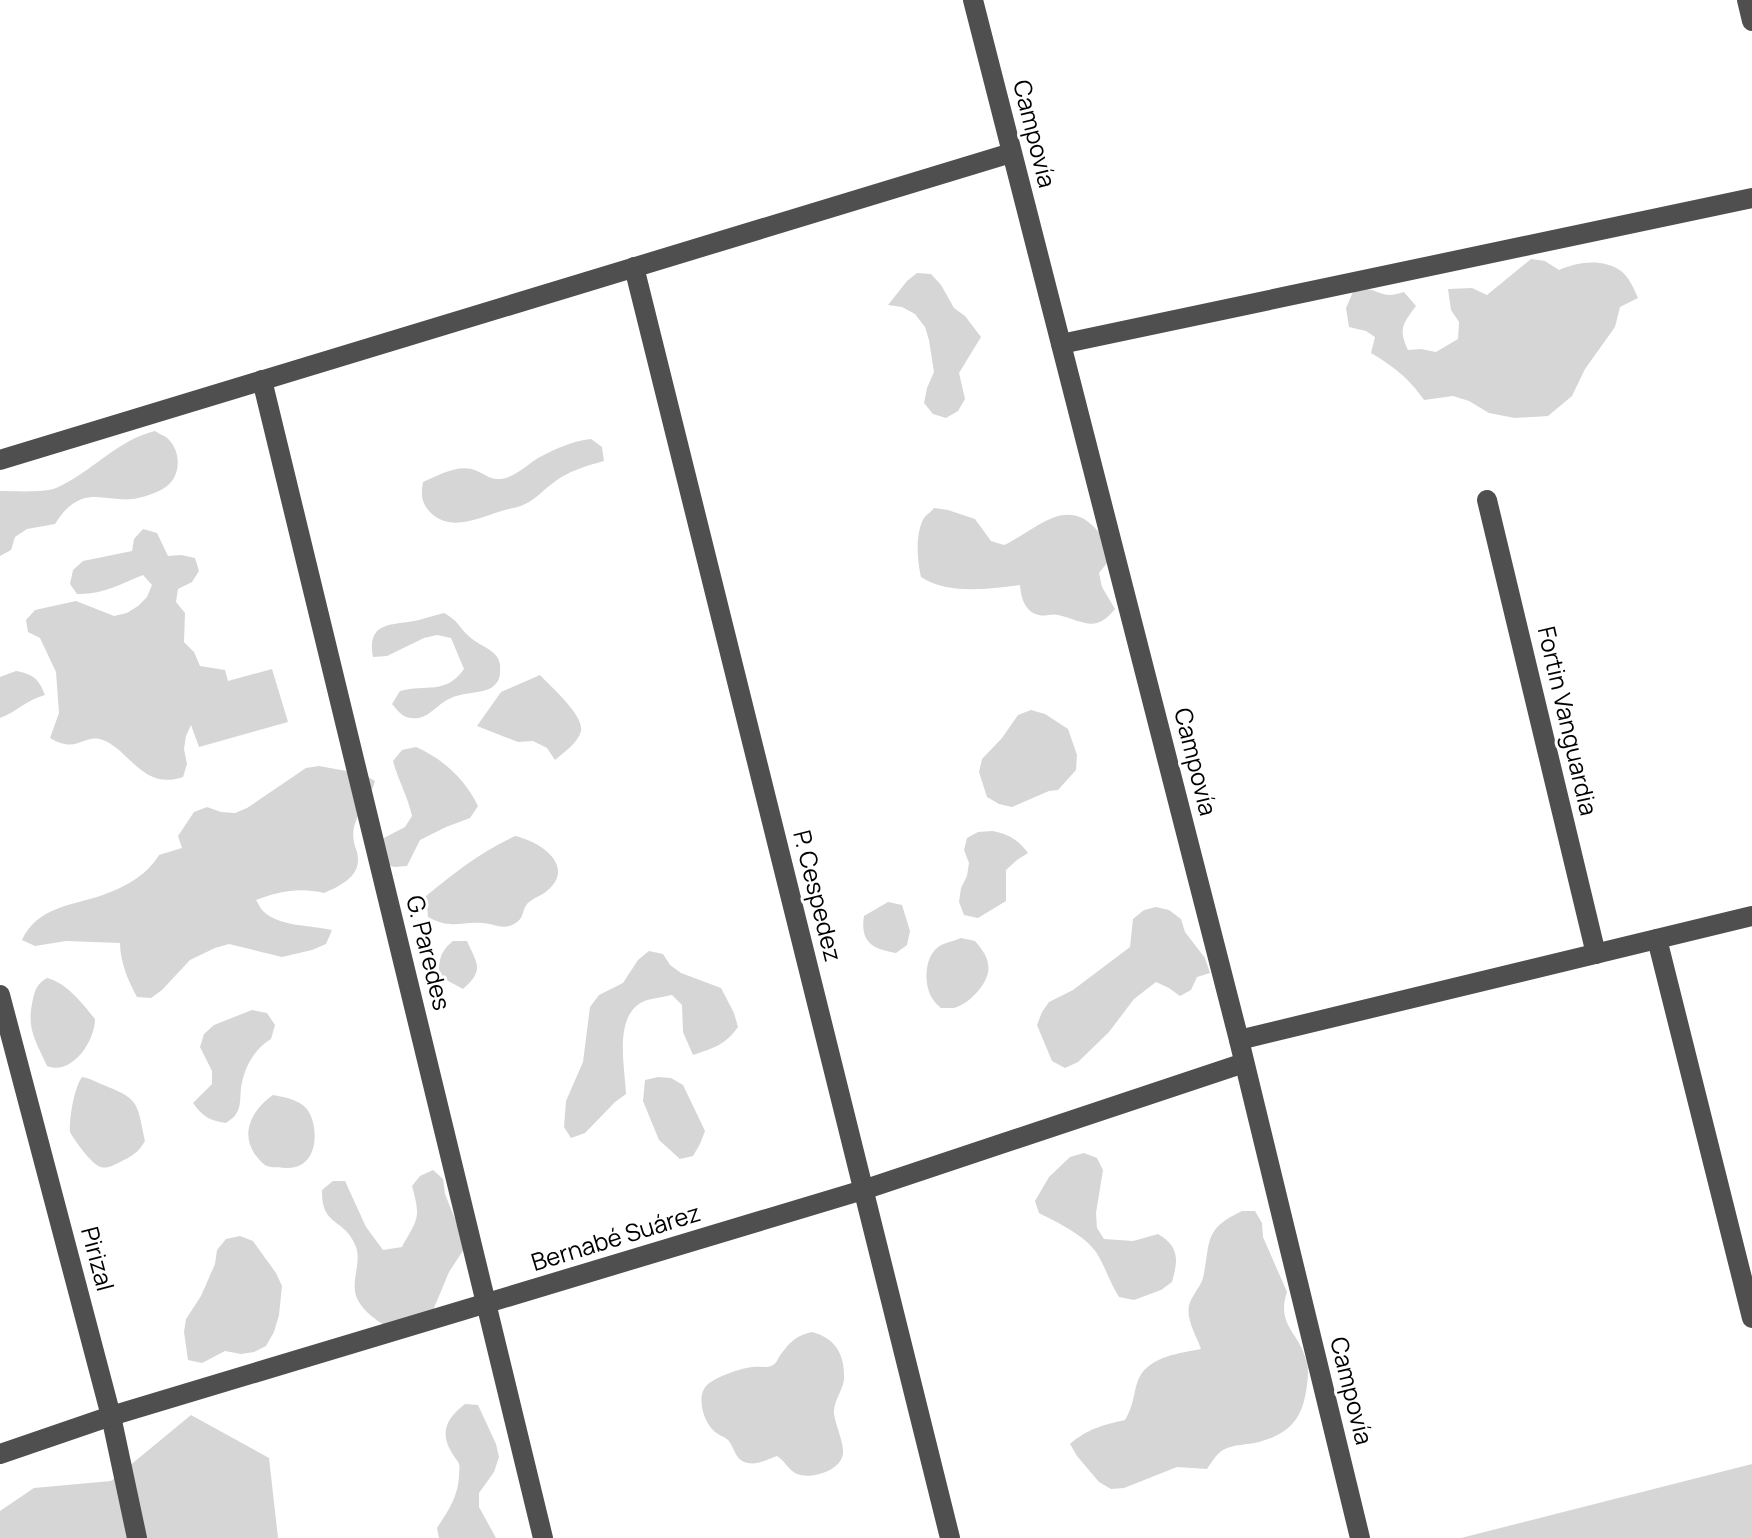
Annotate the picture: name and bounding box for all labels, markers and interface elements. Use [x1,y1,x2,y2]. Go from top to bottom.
street label: Campovía [1006,76,1065,191]
street label: Fortin Vanguardia [1531,623,1606,818]
street label: Campovía [1167,704,1226,819]
street label: P. Cespedez [786,826,851,965]
street label: G. Paredes [399,892,460,1013]
street label: Bernabé Suárez [527,1195,704,1278]
street label: Pirizal [74,1223,123,1294]
street label: Campovía [1323,1333,1382,1448]

